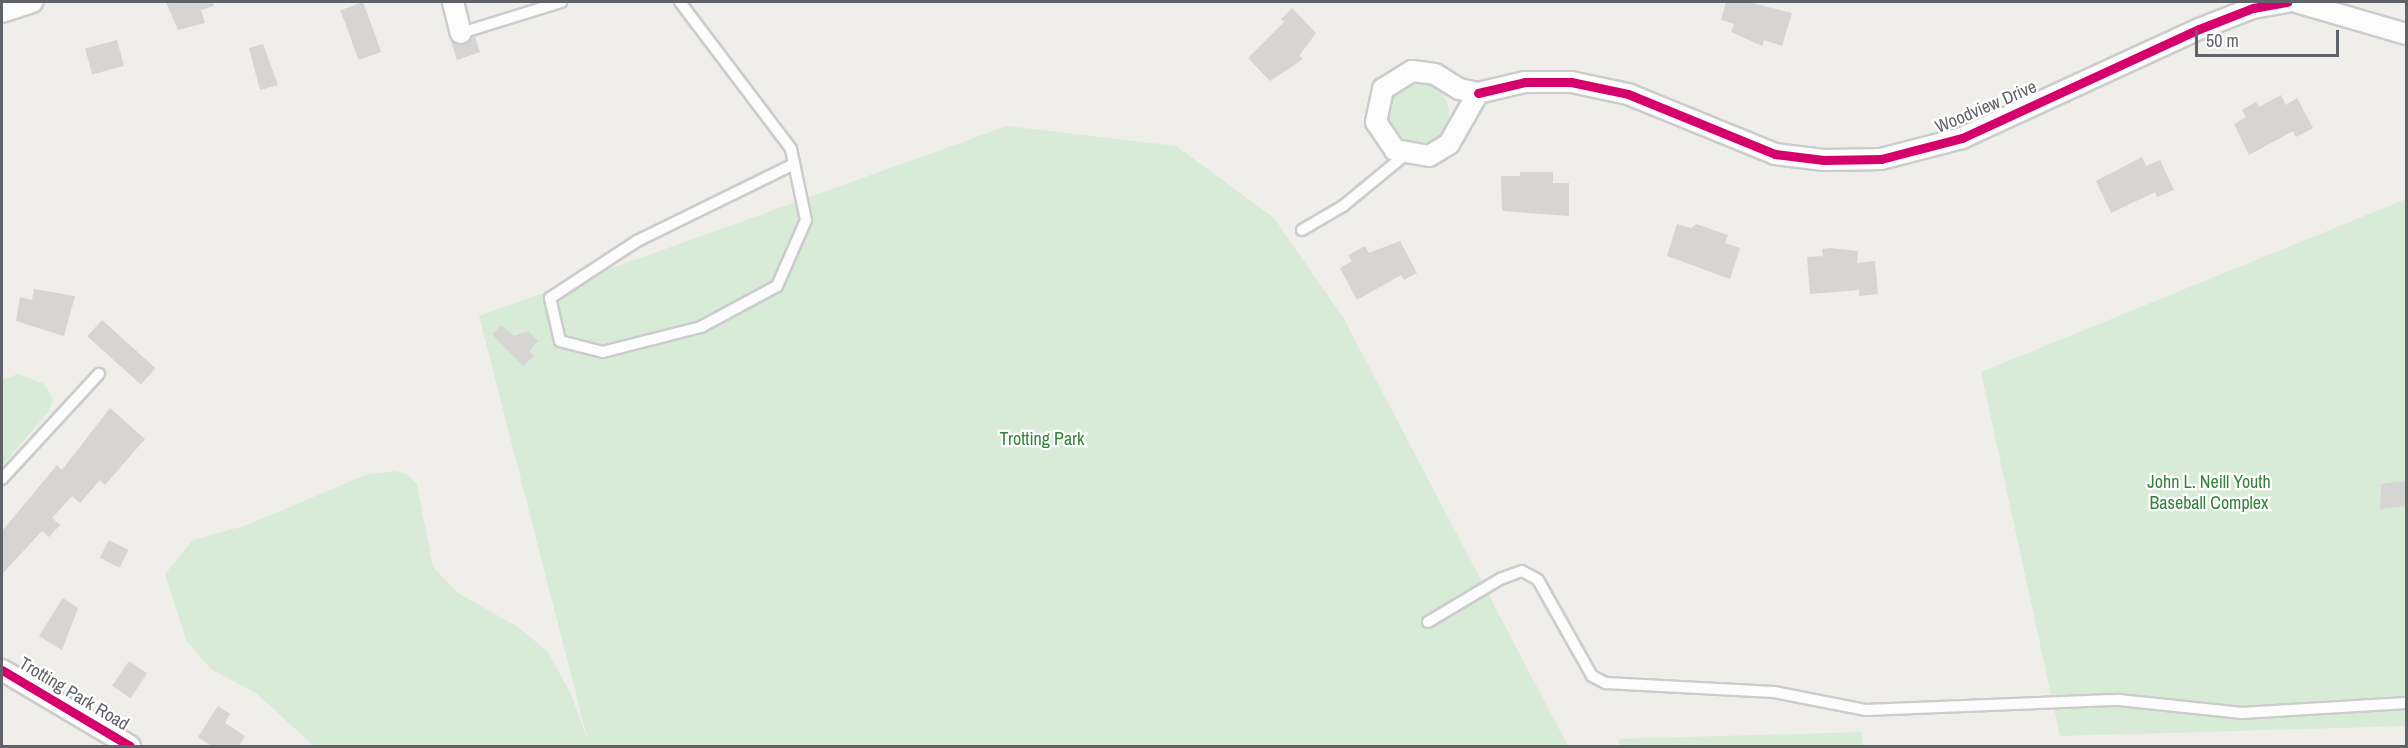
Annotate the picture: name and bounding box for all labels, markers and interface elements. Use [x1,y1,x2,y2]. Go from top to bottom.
scale bar [2198,18,2342,56]
text: 50 m [2206,28,2239,53]
street label: Woodview Drive [1932,76,2040,138]
park label: Trotting Park [1000,428,1084,450]
park label: John L. Neill Youth Baseball Complex [2147,472,2271,514]
street label: Trotting Park Road [15,653,133,735]

